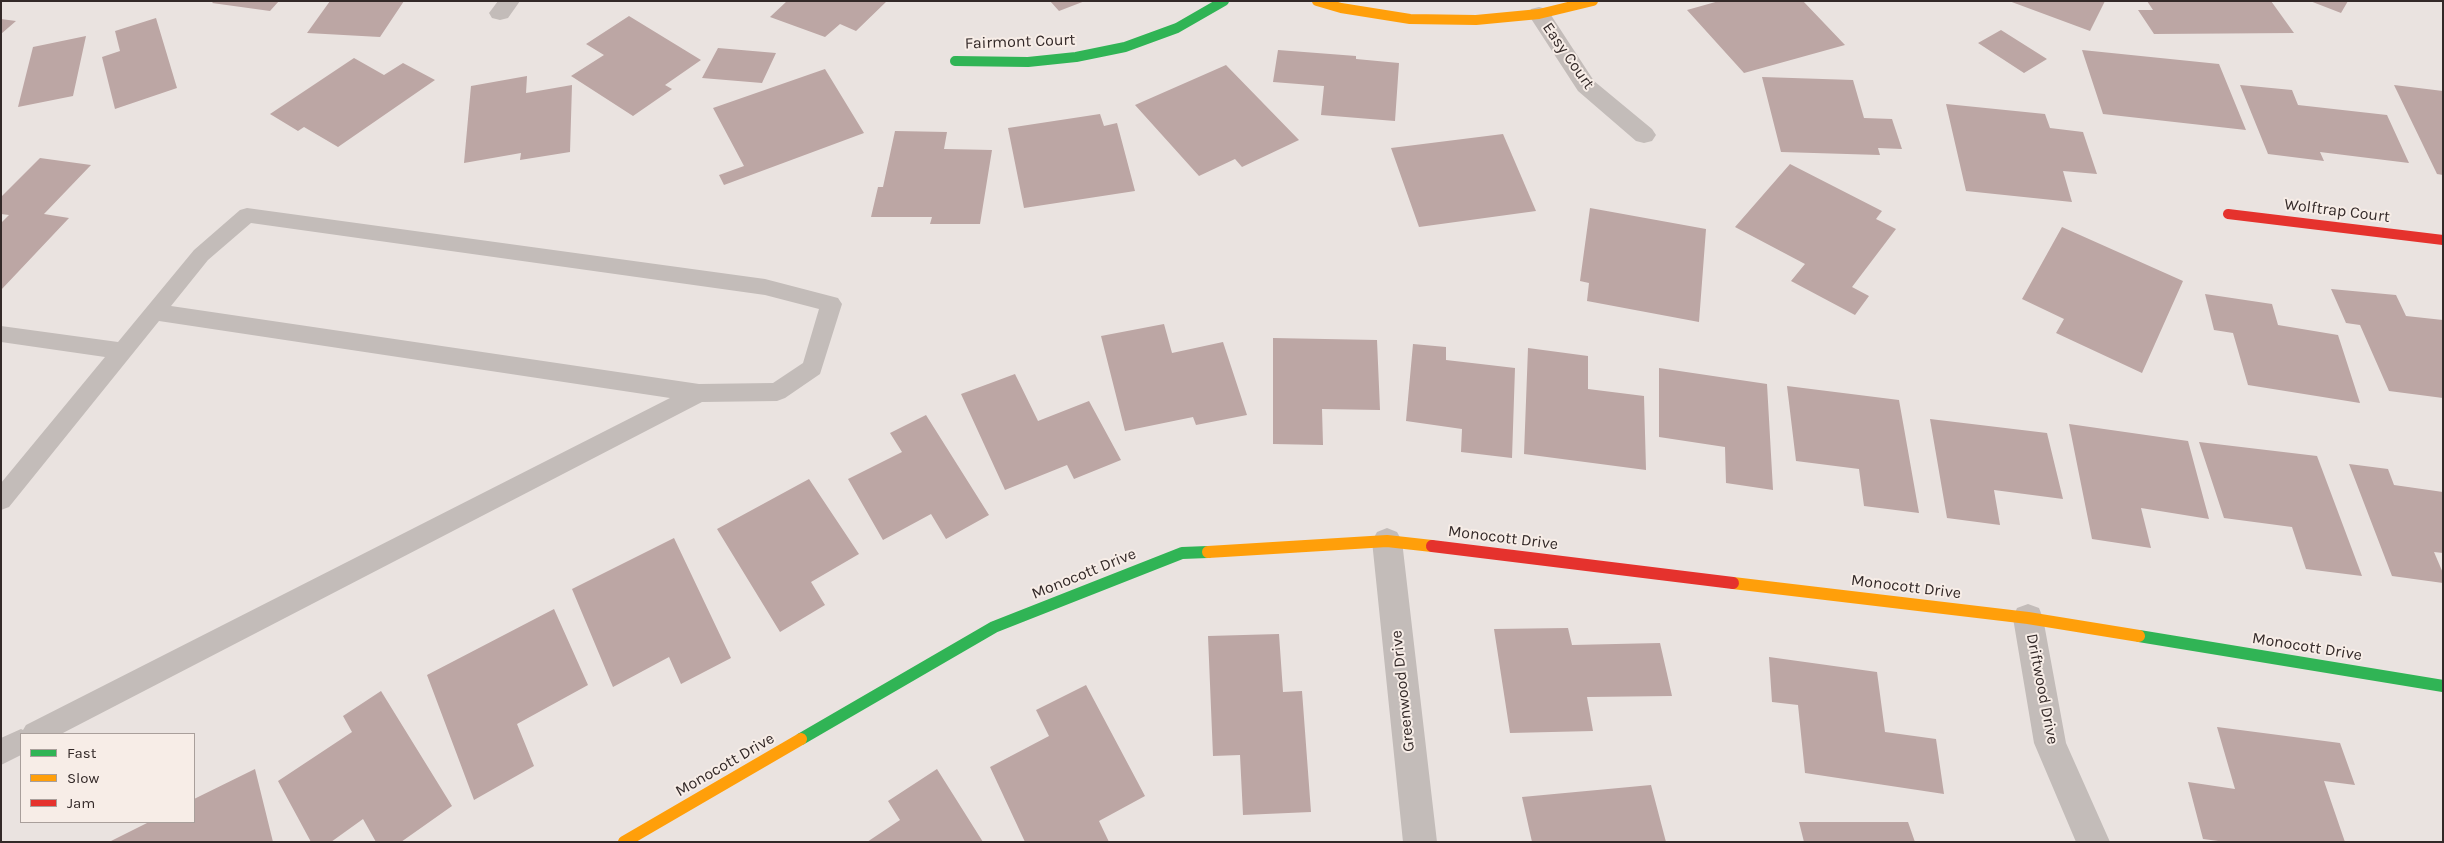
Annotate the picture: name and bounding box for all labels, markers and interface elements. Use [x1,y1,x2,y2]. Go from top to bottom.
street label: Easy Court [1538,19,1598,93]
street label: Fairmont Court [964,30,1076,54]
street label: Wolftrap Court [2283,195,2391,227]
street label: Monocott Drive [1447,522,1559,554]
street label: Monocott Drive [1029,544,1139,604]
street label: Monocott Drive [1850,571,1962,603]
street label: Greenwood Drive [1387,629,1419,753]
street label: Monocott Drive [2251,629,2363,665]
street label: Driftwood Drive [2022,632,2062,746]
street label: Monocott Drive [672,729,778,801]
legend [20,733,195,823]
text: Fast [67,744,96,762]
text: Slow [67,769,99,787]
text: Jam [67,794,95,812]

